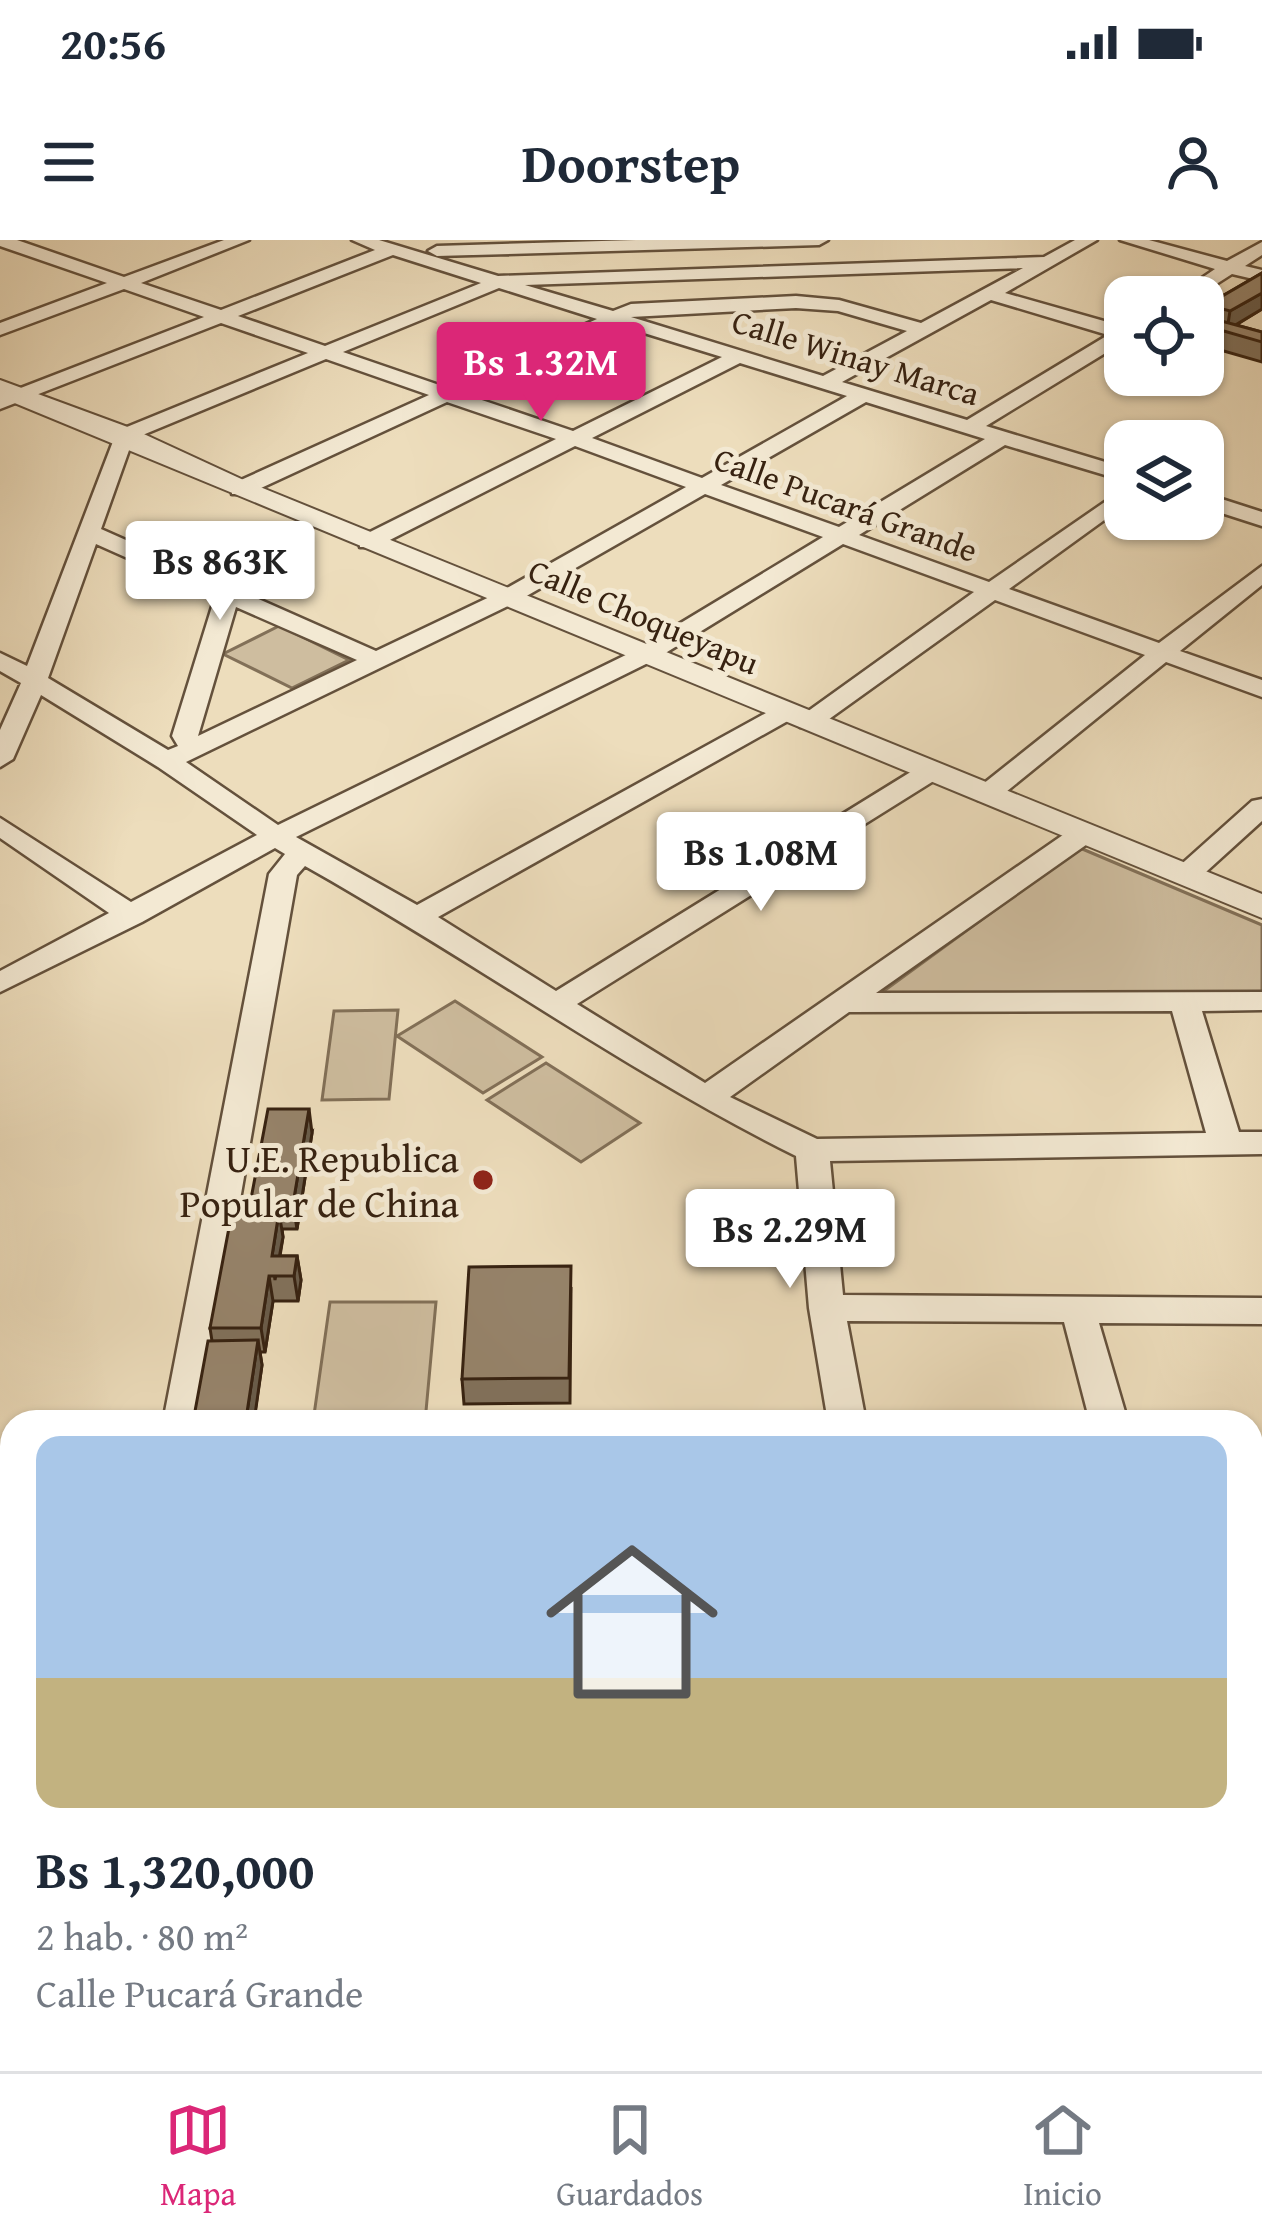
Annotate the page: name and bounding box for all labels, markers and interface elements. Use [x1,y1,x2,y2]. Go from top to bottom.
text: 20:56 [60,10,166,75]
text: Doorstep [522,123,740,202]
icon: menu [36,129,102,195]
icon: person [1160,129,1226,195]
map controls [1104,276,1224,540]
button: locate [1104,276,1224,396]
street label: Calle Winay Marca [727,297,986,417]
pin: Bs 1.32M [417,322,665,424]
text: Bs 1.32M [464,332,618,389]
button: layers [1104,420,1224,540]
street label: Calle Pucará Grande [708,434,984,574]
pin: Bs 863K [109,521,331,623]
text: Bs 863K [153,531,287,588]
street label: Calle Choqueyapu [521,546,767,686]
pin: Bs 1.08M [637,812,885,914]
text: Bs 1.08M [684,822,838,879]
place label: U.E. Republica Popular de China [180,1129,460,1231]
marker: U.E. Republica Popular de China [470,1167,496,1193]
pin: Bs 2.29M [666,1189,914,1291]
text: Bs 2.29M [713,1199,867,1256]
icon: home [524,1514,740,1730]
text: Bs 1,320,000 [36,1832,314,1907]
text: 2 hab. · 80 m² [36,1907,248,1964]
text: Calle Pucará Grande [36,1964,363,2021]
tab: Mapa [160,2097,236,2217]
tab: Guardados [556,2097,703,2217]
tab: Inicio [1023,2097,1102,2217]

